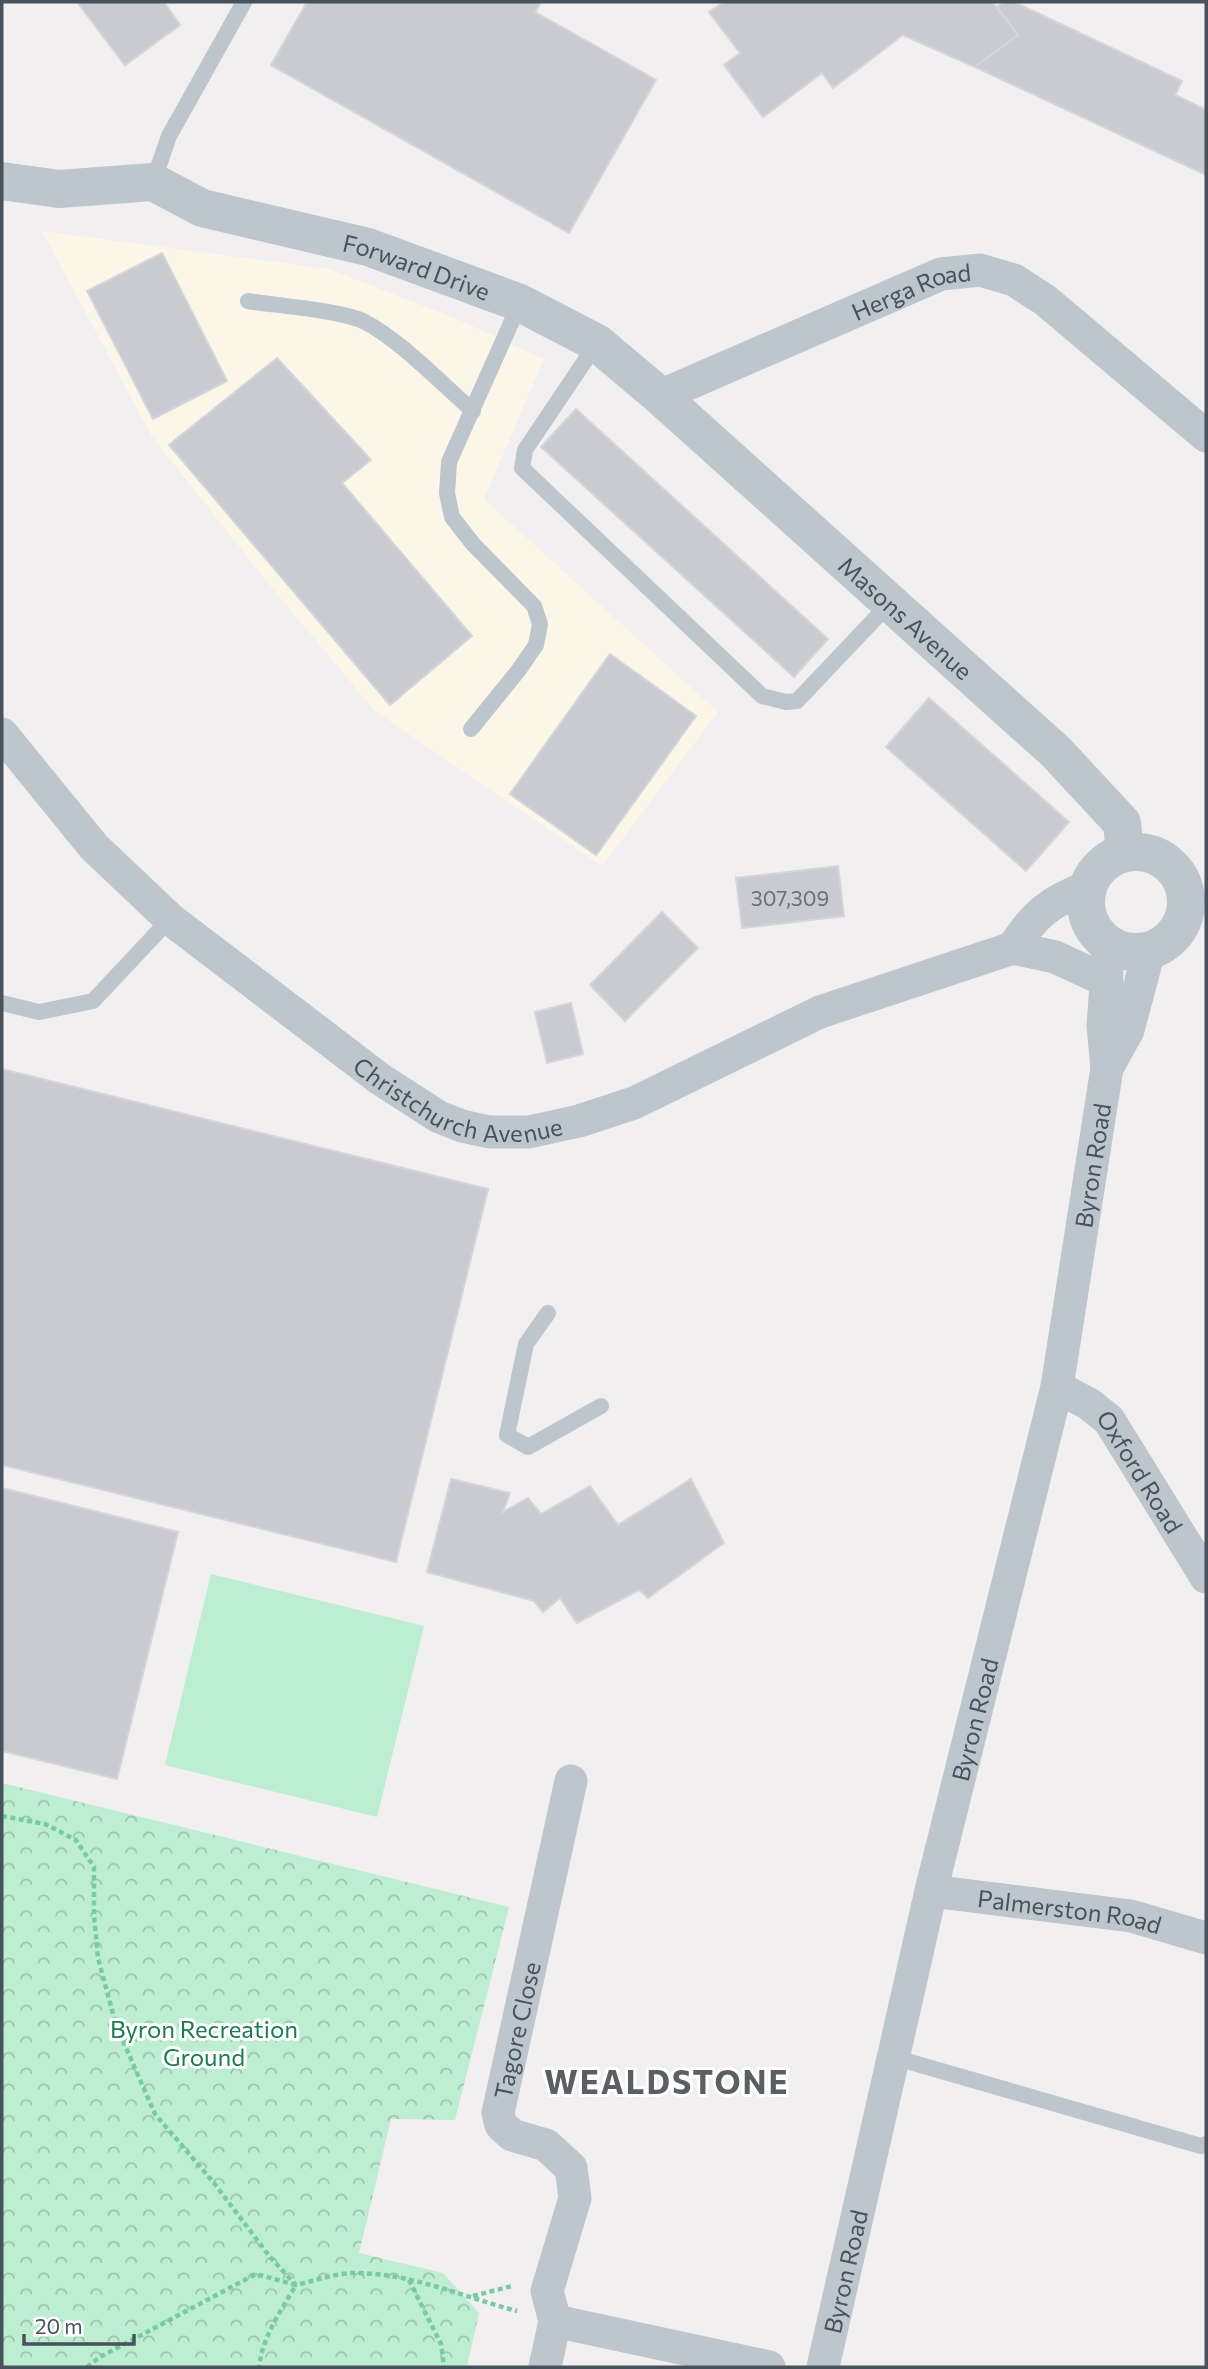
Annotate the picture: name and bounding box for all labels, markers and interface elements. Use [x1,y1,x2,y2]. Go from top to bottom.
street label: Forward Drive [340,227,494,305]
street label: Herga Road [847,257,972,326]
street label: Masons Avenue [833,550,979,685]
house number: 307,309 [751,885,829,910]
street label: Christchurch Avenue [348,1050,565,1148]
street label: Byron Road [1068,1101,1116,1230]
street label: Oxford Road [1092,1404,1190,1538]
street label: Byron Road [945,1655,1003,1784]
street label: Palmerston Road [976,1882,1165,1939]
street label: Tagore Close [487,1959,545,2101]
park label: Byron Recreation Ground [110,2014,298,2071]
district label: WEALDSTONE [544,2061,790,2101]
street label: Byron Road [817,2207,873,2336]
scale bar [24,2302,135,2346]
text: 20 m [35,2313,83,2338]

